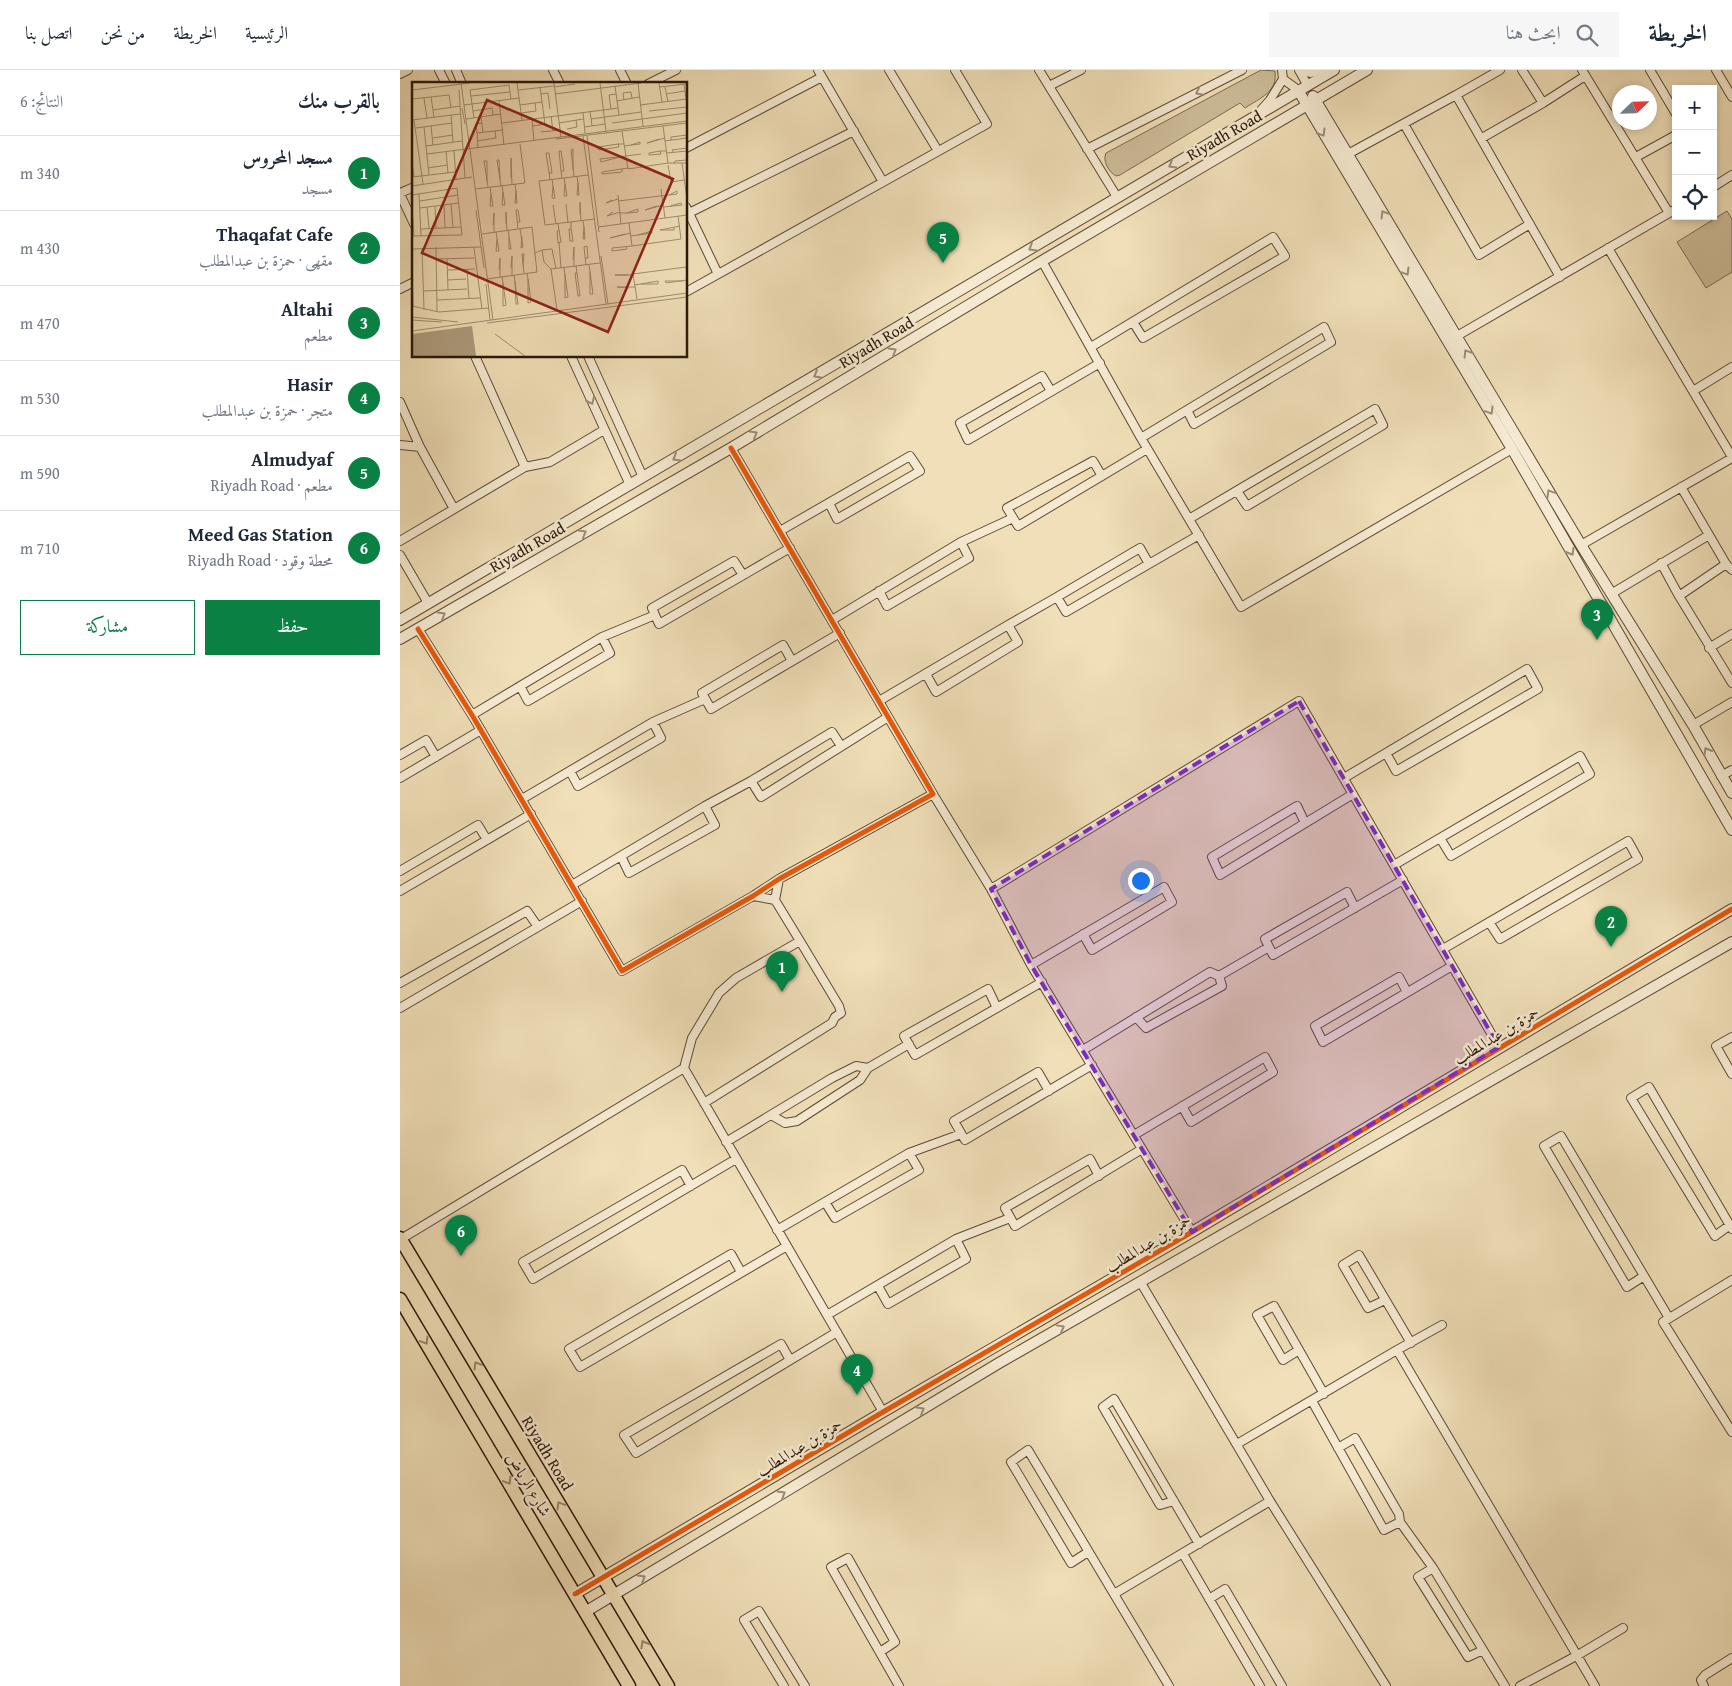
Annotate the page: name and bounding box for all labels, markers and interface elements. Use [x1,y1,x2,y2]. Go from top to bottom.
search box [1269,12,1619,57]
text: الخريطة [1649,15,1707,50]
text: ابحث هنا [1506,18,1561,46]
text: اتصل بنا [25,19,72,46]
text: من نحن [100,19,145,46]
text: الخريطة [173,19,217,46]
text: الرئيسية [245,19,288,46]
icon: search [1573,21,1601,49]
inset map [412,82,688,358]
text: بالقرب منك [298,85,380,116]
north arrow [1612,85,1657,130]
map controls [1672,85,1717,220]
button: + [1672,85,1717,130]
one-way arrow [1195,86,1204,96]
text: النتائج: 6 [20,89,63,113]
street label: Riyadh Road [1182,103,1267,166]
one-way arrow [1316,127,1326,136]
button: − [1672,130,1717,175]
text: مسجد المحروس [242,143,333,171]
one-way arrow [1168,159,1177,169]
text: 340 m [20,161,60,185]
text: 1 [360,161,368,185]
button: locate [1672,175,1717,220]
text: مسجد [302,176,333,200]
one-way arrow [1380,210,1390,219]
text: Thaqafat Cafe [216,220,333,248]
pin: 5 [927,222,959,263]
text: 430 m [20,236,60,260]
text: 2 [360,236,368,260]
one-way arrow [1028,242,1037,252]
text: مقهى · حمزة بن عبدالمطلب [199,248,333,272]
one-way arrow [1400,267,1410,276]
text: Altahi [281,295,333,323]
street label: Riyadh Road [834,310,918,374]
text: 470 m [20,311,60,335]
text: 3 [360,311,368,335]
text: مطعم [304,323,333,347]
one-way arrow [887,347,896,357]
one-way arrow [1464,349,1474,358]
one-way arrow [813,369,822,379]
text: Hasir [287,370,333,398]
text: 530 m [20,386,60,410]
text: 4 [360,386,368,410]
one-way arrow [585,396,595,405]
text: متجر · حمزة بن عبدالمطلب [202,398,333,422]
one-way arrow [1483,406,1493,415]
one-way arrow [748,431,757,441]
text: Almudyaf [251,445,333,473]
one-way arrow [673,451,682,461]
text: 590 m [20,461,60,485]
text: 5 [360,461,368,485]
text: مطعم · Riyadh Road [211,473,333,497]
one-way arrow [1547,489,1557,498]
street label: Riyadh Road [485,515,570,578]
text: Meed Gas Station [188,520,333,548]
one-way arrow [577,530,586,540]
text: 710 m [20,536,60,560]
text: 6 [360,536,368,560]
one-way arrow [1565,546,1575,555]
text: محطة وقود · Riyadh Road [188,548,333,572]
pin: 3 [1581,599,1613,640]
button: مشاركة [20,600,195,655]
button: حفظ [205,600,380,655]
one-way arrow [437,611,446,621]
one-way arrow [1704,748,1714,757]
your location [1128,868,1154,894]
pin: 2 [1595,906,1627,947]
pin: 1 [766,951,798,992]
street label: حمزة بن عبدالمطلب [1449,1000,1543,1070]
street label: حمزة بن عبدالمطلب [1101,1208,1195,1278]
pin: 6 [445,1215,477,1256]
one-way arrow [1055,1324,1064,1334]
one-way arrow [418,1336,428,1345]
pin: 4 [841,1354,873,1395]
one-way arrow [473,1362,483,1371]
one-way arrow [915,1407,924,1417]
street label: Riyadh Road [516,1411,580,1495]
street label: حمزة بن عبدالمطلب [752,1412,846,1482]
street label: شارع الرياض [499,1447,558,1522]
one-way arrow [501,1476,511,1485]
one-way arrow [776,1491,785,1501]
one-way arrow [557,1501,567,1510]
one-way arrow [637,1574,646,1584]
one-way arrow [640,1640,650,1649]

